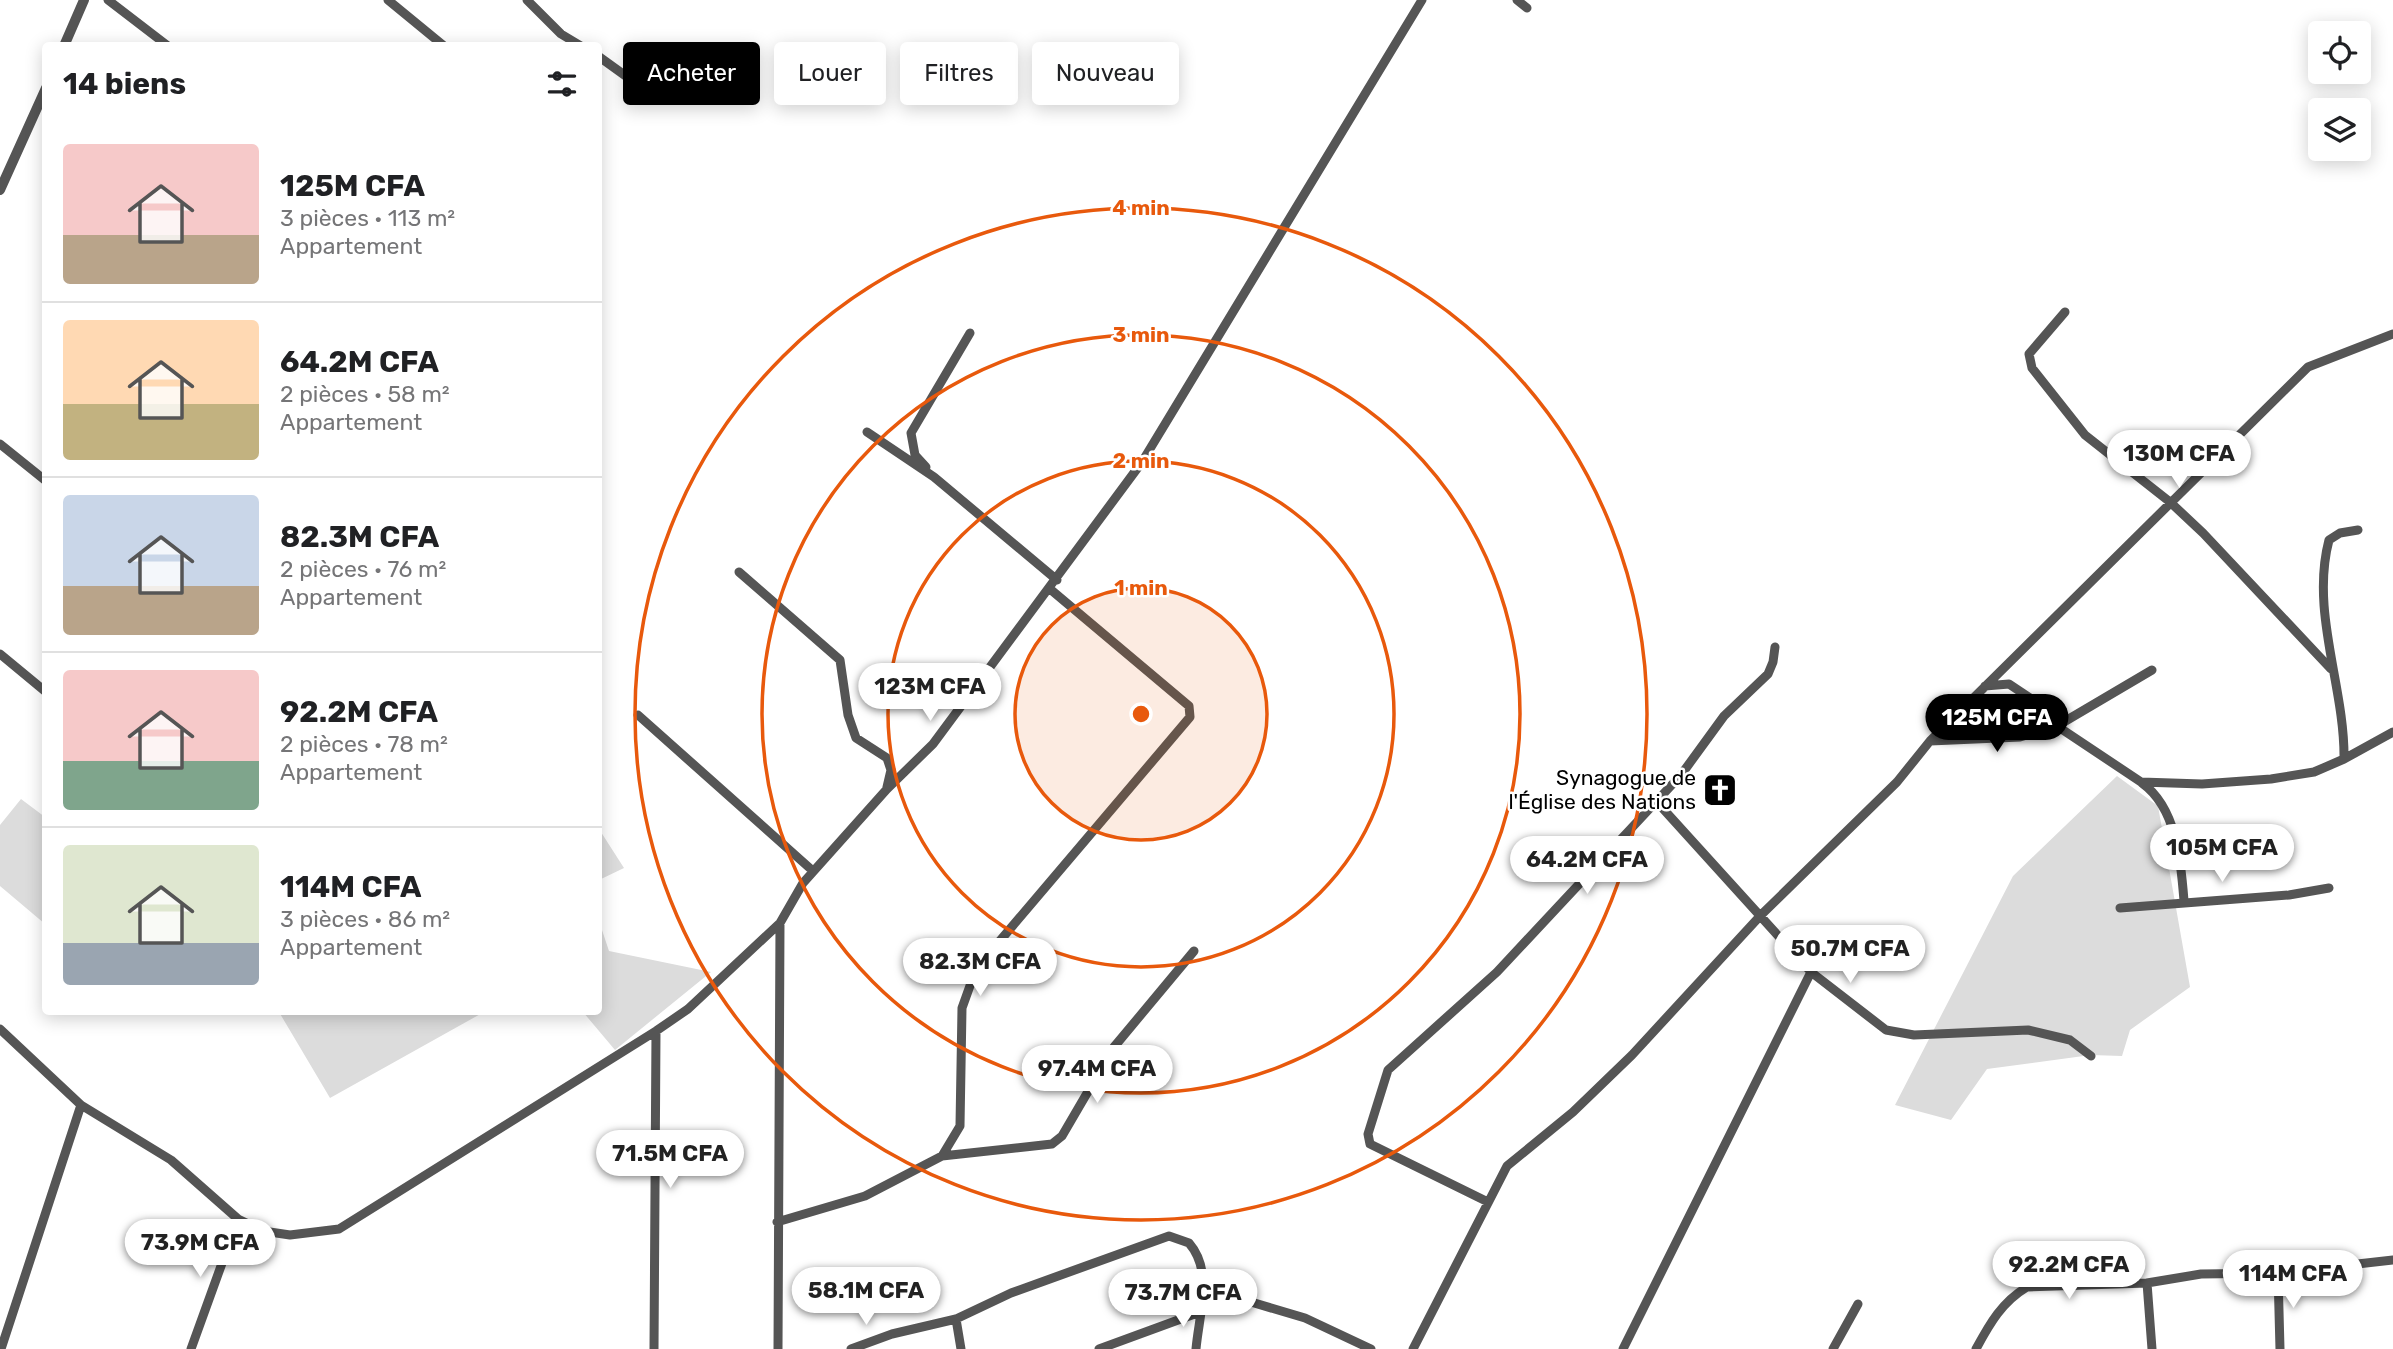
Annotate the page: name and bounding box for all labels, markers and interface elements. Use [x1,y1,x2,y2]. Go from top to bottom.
map controls [2308,21,2371,161]
button: locate [2308,21,2371,84]
chip: Acheter [623,42,760,105]
chip: Louer [774,42,886,105]
chip: Filtres [900,42,1018,105]
chip: Nouveau [1032,42,1179,105]
icon: filters [543,65,581,103]
text: 14 biens [63,66,186,102]
button: layers [2308,98,2371,161]
text: 125M CFA [280,168,425,204]
icon: home [119,172,203,256]
text: 4 min [1112,195,1170,220]
text: 3 pièces · 113 m² [280,204,455,232]
text: Appartement [280,232,422,260]
text: 3 min [1112,322,1170,347]
text: 64.2M CFA [280,344,439,380]
icon: home [119,348,203,432]
text: 2 pièces · 58 m² [280,380,450,408]
text: Appartement [280,408,422,436]
pin: 130M CFA [2107,430,2251,490]
text: 130M CFA [2123,439,2235,467]
text: 2 min [1113,448,1169,473]
text: 82.3M CFA [280,519,439,555]
icon: home [119,523,203,607]
text: 2 pièces · 76 m² [280,555,446,583]
text: 1 min [1114,575,1168,600]
text: Appartement [280,583,422,611]
pin: 123M CFA [858,664,1002,723]
text: 123M CFA [874,672,986,700]
text: 92.2M CFA [280,694,438,730]
pin: 125M CFA [1925,694,2069,754]
icon: home [119,698,203,782]
centre of rings [1129,702,1153,726]
text: 125M CFA [1941,703,2053,731]
text: 2 pièces · 78 m² [280,730,448,758]
text: Appartement [280,758,422,786]
place label: Synagogue de l'Église des Nations [1508,765,1696,814]
church icon: Synagogue de l'Église des Nations [1701,771,1739,809]
pin: 105M CFA [2150,824,2294,884]
text: 105M CFA [2166,833,2278,861]
pin: 64.2M CFA [1507,836,1667,896]
text: 64.2M CFA [1526,845,1648,873]
text: 114M CFA [280,869,421,905]
icon: home [119,873,203,957]
text: 3 pièces · 86 m² [280,905,450,933]
pin: 50.7M CFA [1770,926,1930,985]
text: Appartement [280,933,422,961]
text: 50.7M CFA [1790,934,1910,962]
pin: 82.3M CFA [900,939,1060,998]
text: 82.3M CFA [919,947,1041,975]
pin: 97.4M CFA [1017,1046,1177,1105]
text: 97.4M CFA [1038,1054,1156,1082]
pin: 71.5M CFA [590,1130,750,1190]
text: 71.5M CFA [612,1139,728,1167]
pin: 73.9M CFA [120,1220,280,1279]
text: 73.9M CFA [141,1228,259,1256]
pin: 92.2M CFA [1989,1242,2149,1301]
text: 92.2M CFA [2008,1250,2130,1278]
pin: 114M CFA [2221,1250,2365,1310]
text: 114M CFA [2239,1259,2347,1287]
pin: 58.1M CFA [786,1268,946,1327]
pin: 73.7M CFA [1103,1270,1263,1329]
text: 58.1M CFA [808,1276,924,1304]
text: 73.7M CFA [1124,1278,1242,1306]

